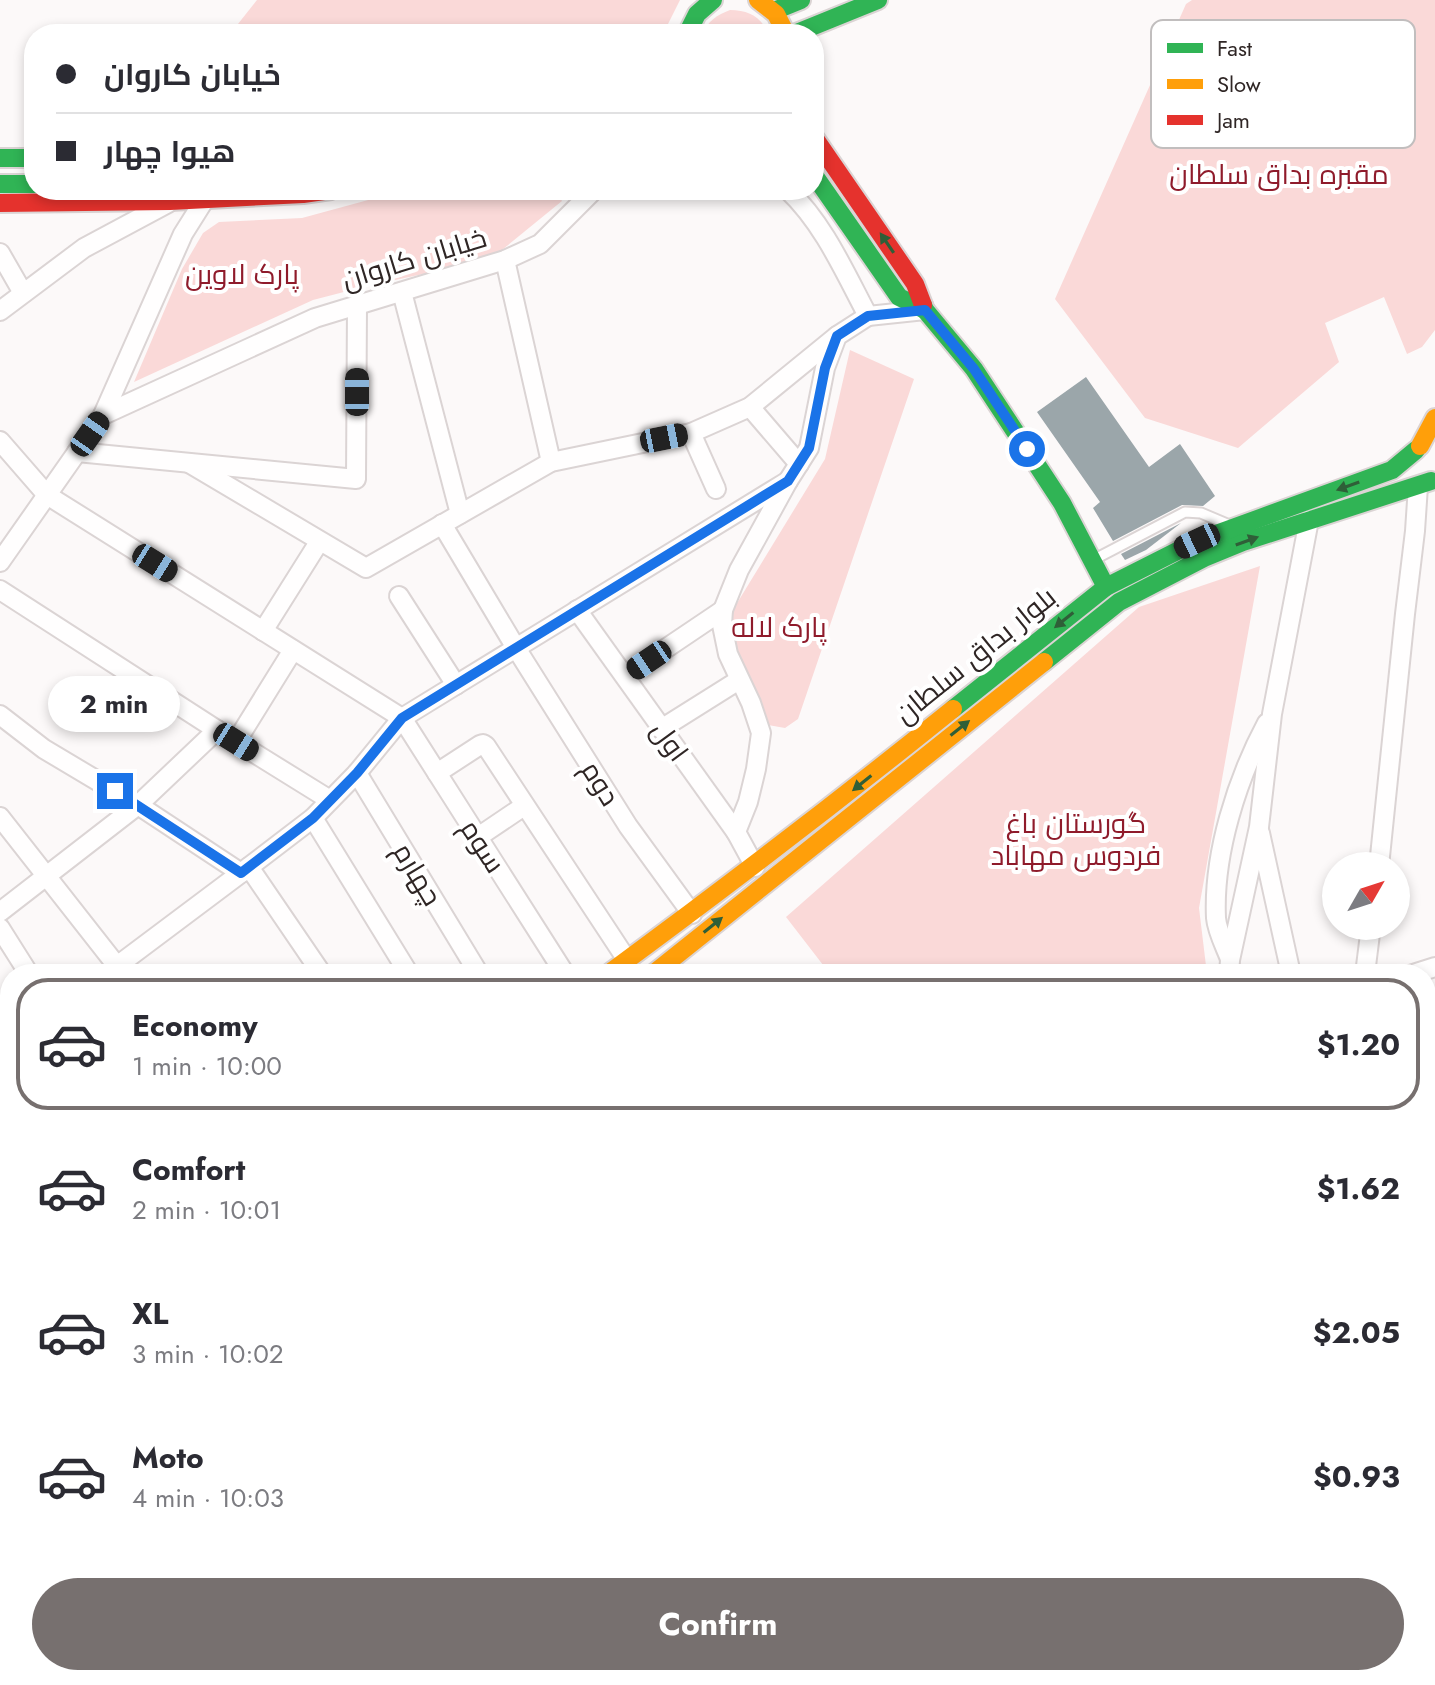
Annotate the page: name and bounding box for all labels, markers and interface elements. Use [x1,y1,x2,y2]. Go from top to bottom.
legend [1151,20,1415,148]
text: Fast [1217,32,1253,64]
text: خیابان کاروان [104,53,281,96]
text: Slow [1217,68,1261,100]
text: Jam [1214,104,1250,136]
text: هیوا چهار [104,130,235,173]
park label: مقبره بداق سلطان [1169,154,1389,195]
street label: خیابان کاروان [337,217,492,300]
one-way arrow [880,232,895,253]
park label: پارک لاوین [185,254,299,295]
car [345,368,369,416]
car [66,407,114,461]
car [638,422,690,454]
route start [1009,431,1045,467]
one-way arrow [1336,481,1360,493]
car [1170,520,1224,562]
one-way arrow [1235,535,1259,547]
car [128,540,182,586]
street label: بلوار بداق سلطان [886,577,1065,734]
park label: پارک لاله [731,607,827,648]
one-way arrow [1054,611,1074,627]
car [622,637,676,683]
callout: 2 min [49,675,181,731]
text: 2 min [80,685,148,723]
street label: اول [641,712,698,770]
car [209,719,263,765]
one-way arrow [950,720,970,737]
street label: دوم [571,753,630,814]
route end [97,773,133,809]
one-way arrow [852,774,872,790]
park label: گورستان باغ فردوس مهاباد [991,803,1161,876]
street label: سوم [450,811,515,881]
street label: چهارم [383,835,452,914]
north arrow [1322,852,1410,940]
map controls [1322,852,1410,940]
one-way arrow [703,917,723,934]
text: Economy [132,1004,258,1047]
icon: car [36,1008,108,1080]
text: $1.20 [1317,1023,1400,1066]
text: 1 min · 10:00 [132,1047,282,1085]
text: Comfort [132,1148,245,1191]
icon: car [36,1152,108,1224]
text: $1.62 [1317,1167,1400,1210]
text: 2 min · 10:01 [132,1191,281,1229]
text: XL [132,1292,168,1335]
icon: car [36,1296,108,1368]
text: $2.05 [1313,1311,1400,1354]
text: 3 min · 10:02 [132,1335,284,1373]
text: Moto [132,1436,204,1479]
icon: car [36,1440,108,1512]
text: $0.93 [1313,1455,1400,1498]
text: 4 min · 10:03 [132,1479,284,1517]
button: Confirm [32,1578,1404,1670]

